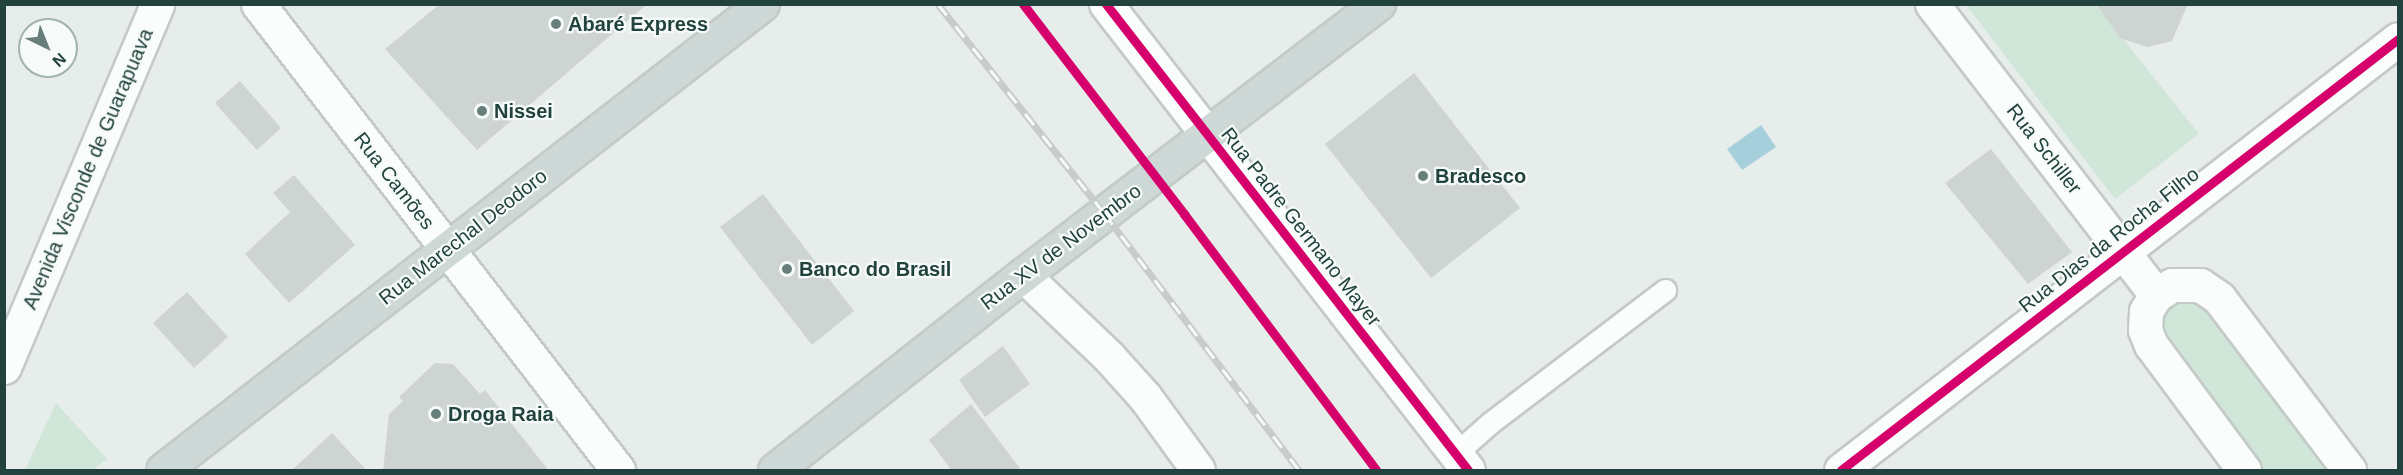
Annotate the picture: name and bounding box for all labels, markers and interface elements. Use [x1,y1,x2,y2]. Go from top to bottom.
place label: Abaré Express [568,12,708,36]
marker: Abaré Express [549,17,563,31]
north arrow [18,18,78,78]
street label: Avenida Visconde de Guarapuava [18,25,158,313]
text: N [49,50,69,70]
place label: Nissei [494,99,553,123]
street label: Rua Schiller [2001,99,2087,199]
marker: Nissei [475,104,489,118]
street label: Rua Padre Germano Mayer [1216,123,1386,331]
street label: Rua Camões [349,128,439,234]
street label: Rua Dias da Rocha Filho [2014,162,2204,318]
street label: Rua Marechal Deodoro [374,164,552,310]
place label: Bradesco [1435,164,1526,188]
marker: Bradesco [1416,169,1430,183]
street label: Rua XV de Novembro [976,179,1146,315]
place label: Banco do Brasil [799,257,951,281]
marker: Banco do Brasil [780,262,794,276]
place label: Droga Raia [448,402,554,426]
marker: Droga Raia [429,407,443,421]

